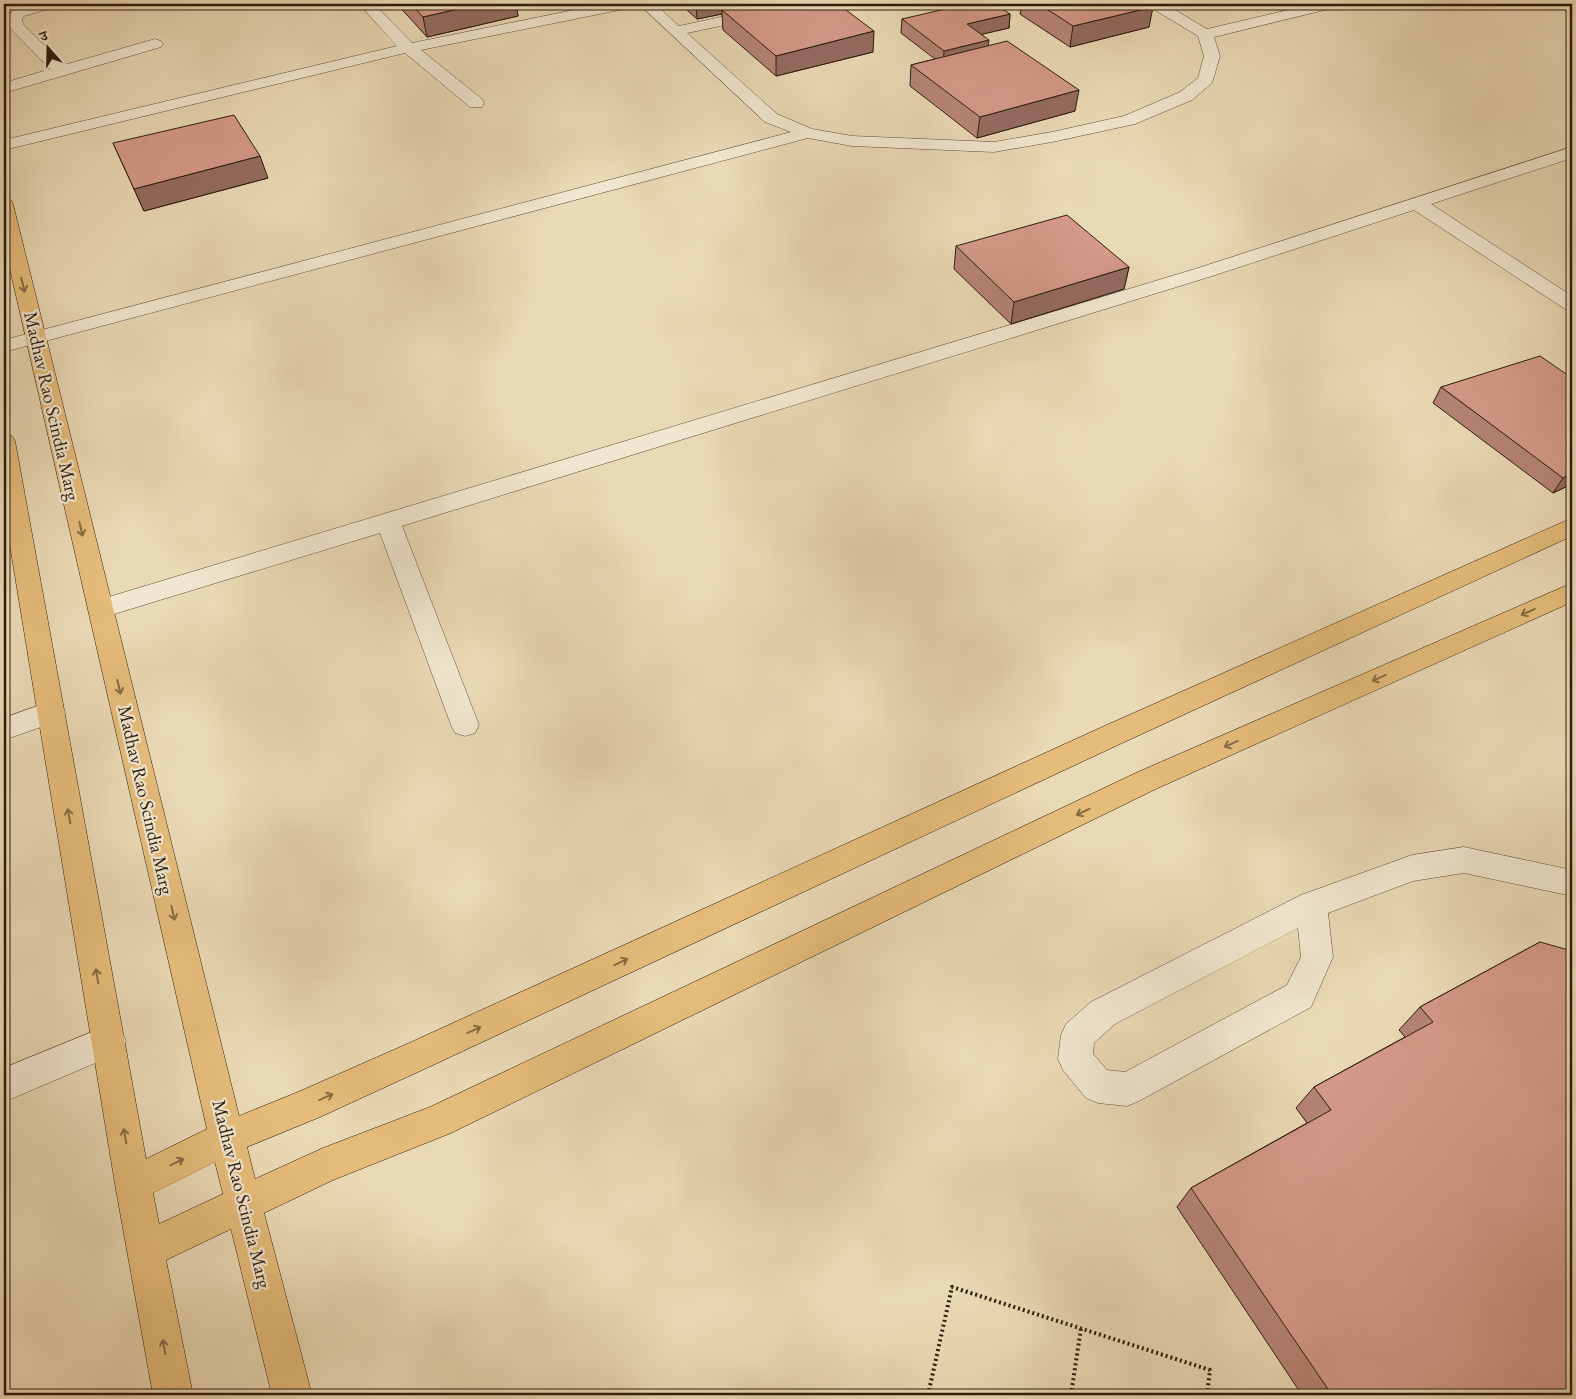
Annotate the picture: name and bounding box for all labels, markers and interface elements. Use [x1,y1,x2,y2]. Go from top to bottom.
north arrow [22,22,72,72]
text: उ [36,26,51,46]
one-way arrow [19,277,28,293]
street label: Madhav Rao Scindia Marg [18,309,86,504]
one-way arrow [77,520,86,536]
one-way arrow [1521,607,1536,617]
one-way arrow [1372,673,1387,683]
one-way arrow [115,678,124,694]
street label: Madhav Rao Scindia Marg [112,703,180,898]
one-way arrow [1224,739,1239,749]
one-way arrow [1076,807,1091,817]
one-way arrow [64,808,74,824]
one-way arrow [169,904,178,920]
one-way arrow [613,956,628,966]
one-way arrow [92,968,102,984]
one-way arrow [466,1024,481,1034]
one-way arrow [318,1092,333,1101]
street label: Madhav Rao Scindia Marg [206,1097,278,1291]
one-way arrow [120,1128,130,1144]
one-way arrow [169,1157,184,1167]
one-way arrow [159,1340,169,1356]

